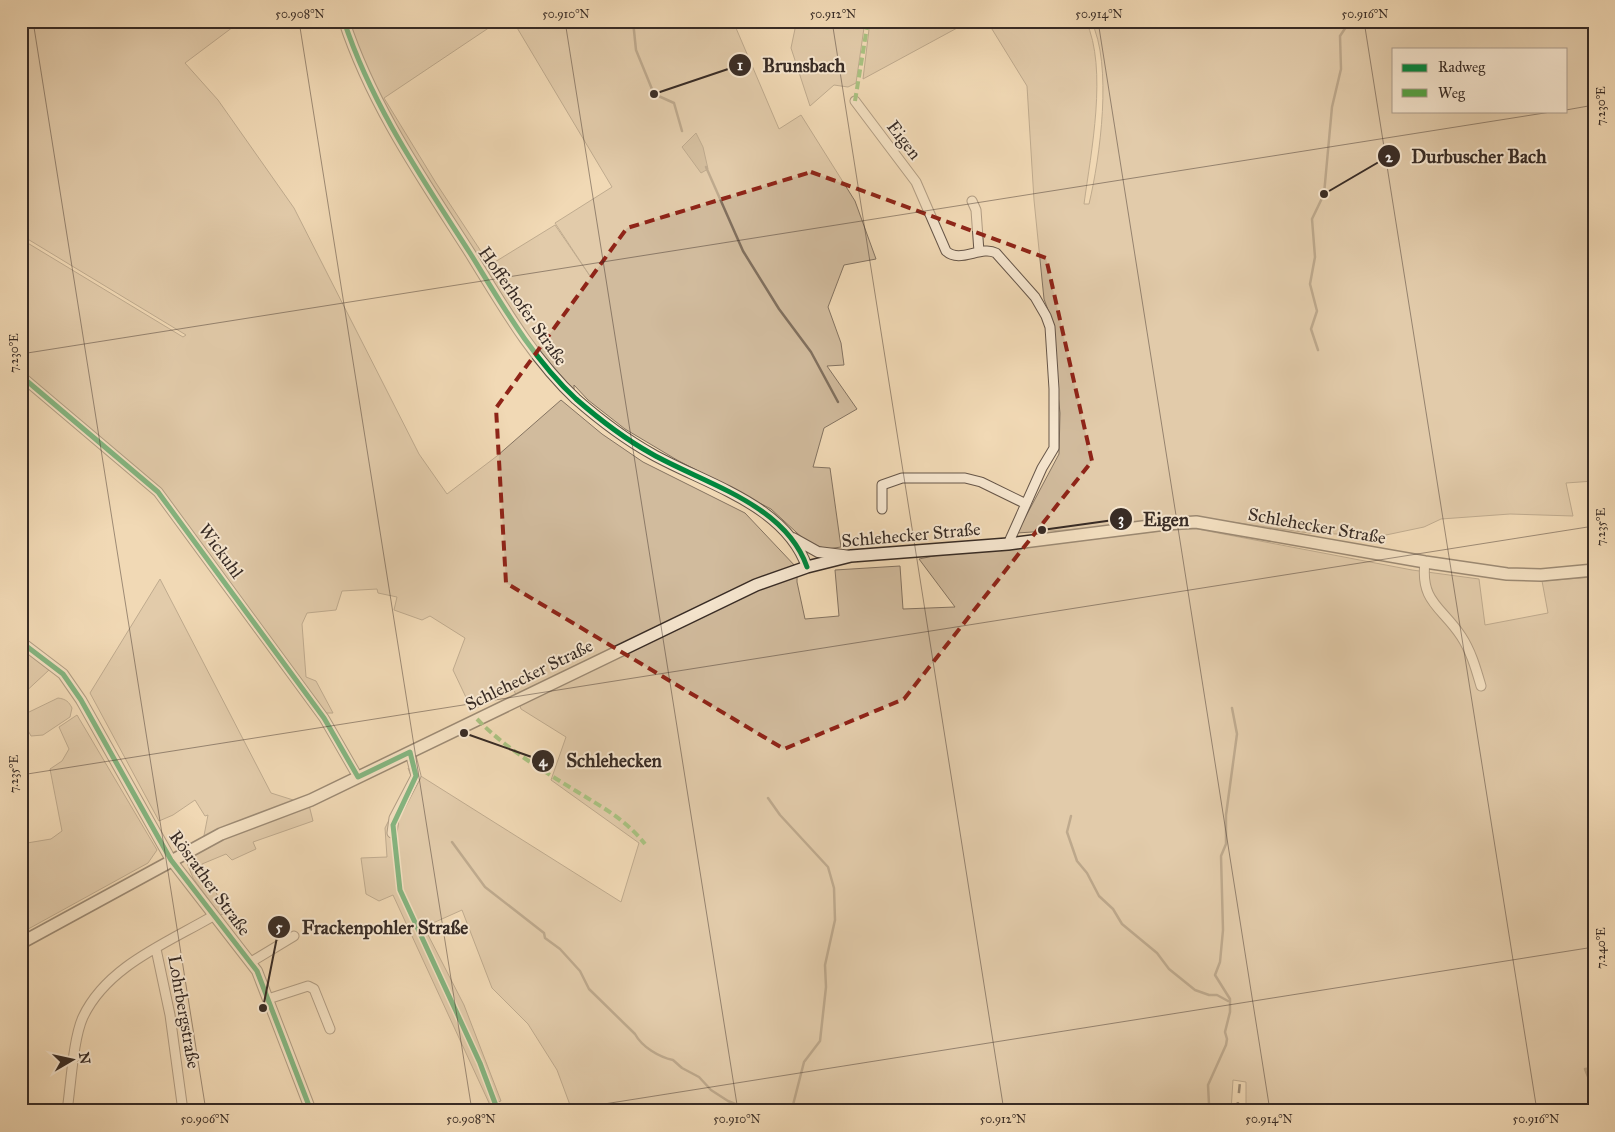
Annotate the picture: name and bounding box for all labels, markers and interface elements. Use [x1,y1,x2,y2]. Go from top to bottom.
text: 50.908°N [275,7,325,21]
text: 50.910°N [542,7,590,21]
text: 50.912°N [810,7,856,21]
text: 50.914°N [1075,7,1123,21]
text: 50.916°N [1342,7,1388,21]
callout: Brunsbach [728,48,855,82]
legend [1392,48,1568,112]
text: Brunsbach [763,54,846,77]
text: 1 [737,56,743,74]
text: Radweg [1438,58,1486,76]
text: Weg [1438,84,1466,102]
text: 7.230°E [1594,86,1608,126]
street label: Eigen [881,116,926,165]
callout: Durbuscher Bach [1376,139,1557,173]
text: Durbuscher Bach [1411,145,1547,168]
text: 2 [1385,148,1393,166]
street label: Hofferhofer Straße [474,242,572,370]
text: 7.230°E [7,333,21,373]
callout: Eigen [1108,502,1199,536]
street label: Schlehecker Straße [1246,503,1388,549]
text: Eigen [1143,508,1190,532]
text: 7.235°E [1594,508,1608,546]
text: 3 [1118,510,1124,529]
street label: Schlehecker Straße [841,518,981,552]
street label: Wickuhl [194,519,248,583]
street label: Schlehecker Straße [461,635,597,715]
callout: Schlehecken [531,744,672,778]
text: Schlehecken [566,749,663,772]
text: 4 [539,752,548,771]
text: 7.235°E [7,755,21,793]
street label: Rösrather Straße [164,826,256,940]
callout: Frackenpohler Straße [267,910,478,944]
text: Frackenpohler Straße [302,916,468,940]
text: 5 [276,918,283,936]
text: 7.240°E [1594,927,1608,969]
street label: Lohrbergstraße [162,954,205,1071]
north arrow [48,1034,98,1084]
text: N [75,1051,94,1065]
text: 50.906°N [180,1112,230,1126]
text: 50.908°N [446,1112,496,1126]
text: 50.910°N [713,1112,761,1126]
text: 50.912°N [980,1112,1026,1126]
text: 50.914°N [1245,1112,1293,1126]
text: 50.916°N [1513,1112,1559,1126]

